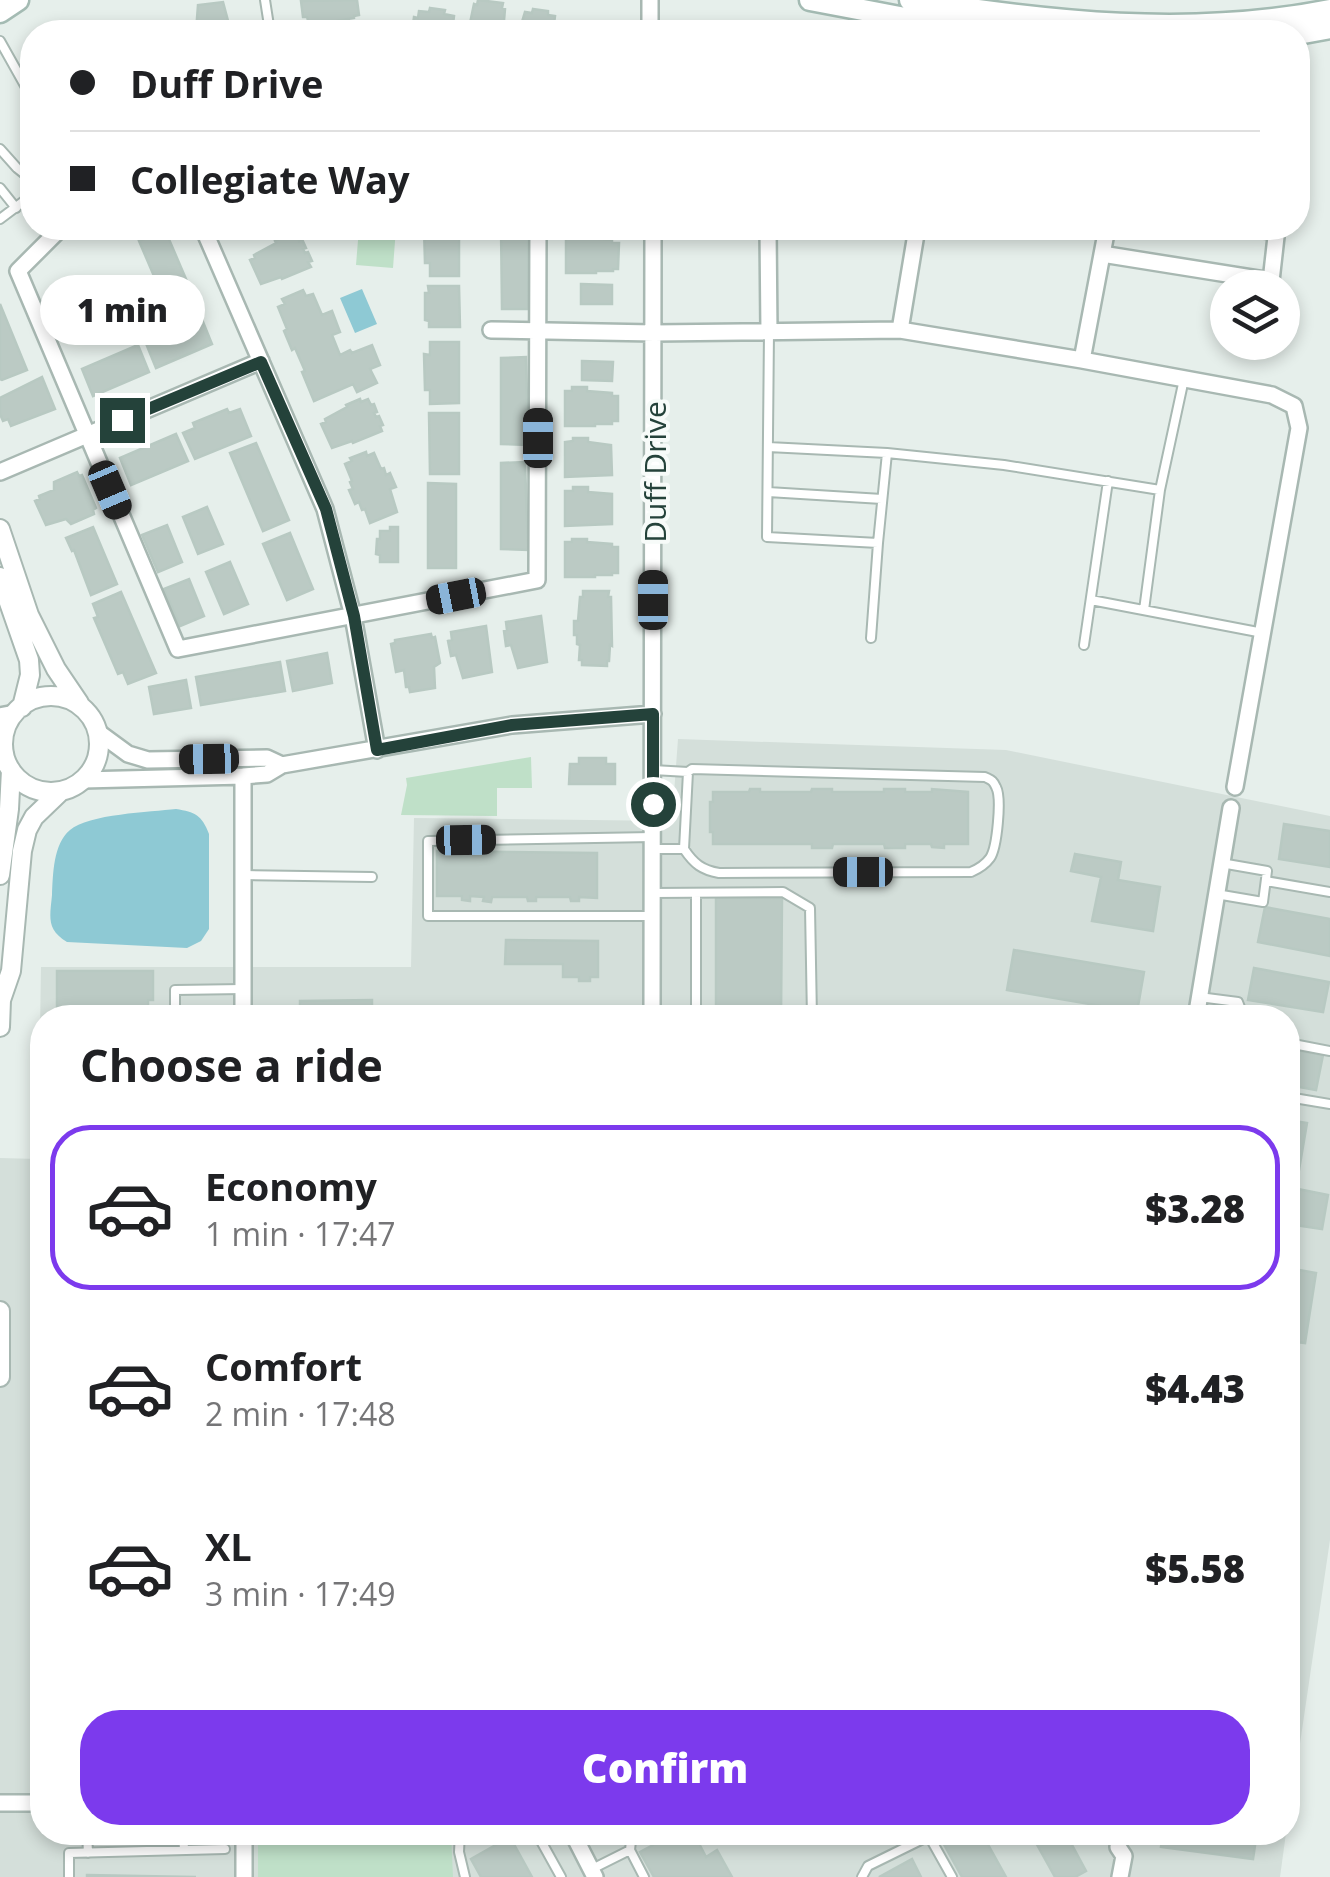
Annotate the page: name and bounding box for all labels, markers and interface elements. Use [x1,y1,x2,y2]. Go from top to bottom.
text: Duff Drive [130,57,323,109]
text: Collegiate Way [130,153,410,205]
map controls [1210,270,1300,360]
button: layers [1210,270,1300,360]
callout: 1 min [39,275,204,345]
text: 1 min [77,288,168,331]
route end [100,398,145,443]
street label: Duff Drive [634,401,675,543]
car [523,408,553,468]
car [84,457,136,523]
car [638,570,668,630]
car [424,576,488,616]
car [179,743,239,775]
route start [631,782,676,827]
car [436,824,496,856]
car [833,857,893,887]
text: Choose a ride [80,1034,383,1095]
text: Economy [205,1160,377,1212]
icon: car [85,1163,175,1253]
text: $3.28 [1145,1182,1245,1234]
text: 1 min · 17:47 [205,1212,396,1255]
text: Comfort [205,1340,362,1392]
icon: car [85,1343,175,1433]
text: $4.43 [1145,1362,1245,1414]
text: 2 min · 17:48 [205,1392,396,1435]
text: XL [205,1520,252,1572]
icon: car [85,1523,175,1613]
text: $5.58 [1145,1542,1245,1594]
text: 3 min · 17:49 [205,1572,396,1615]
button: Confirm [80,1710,1250,1825]

